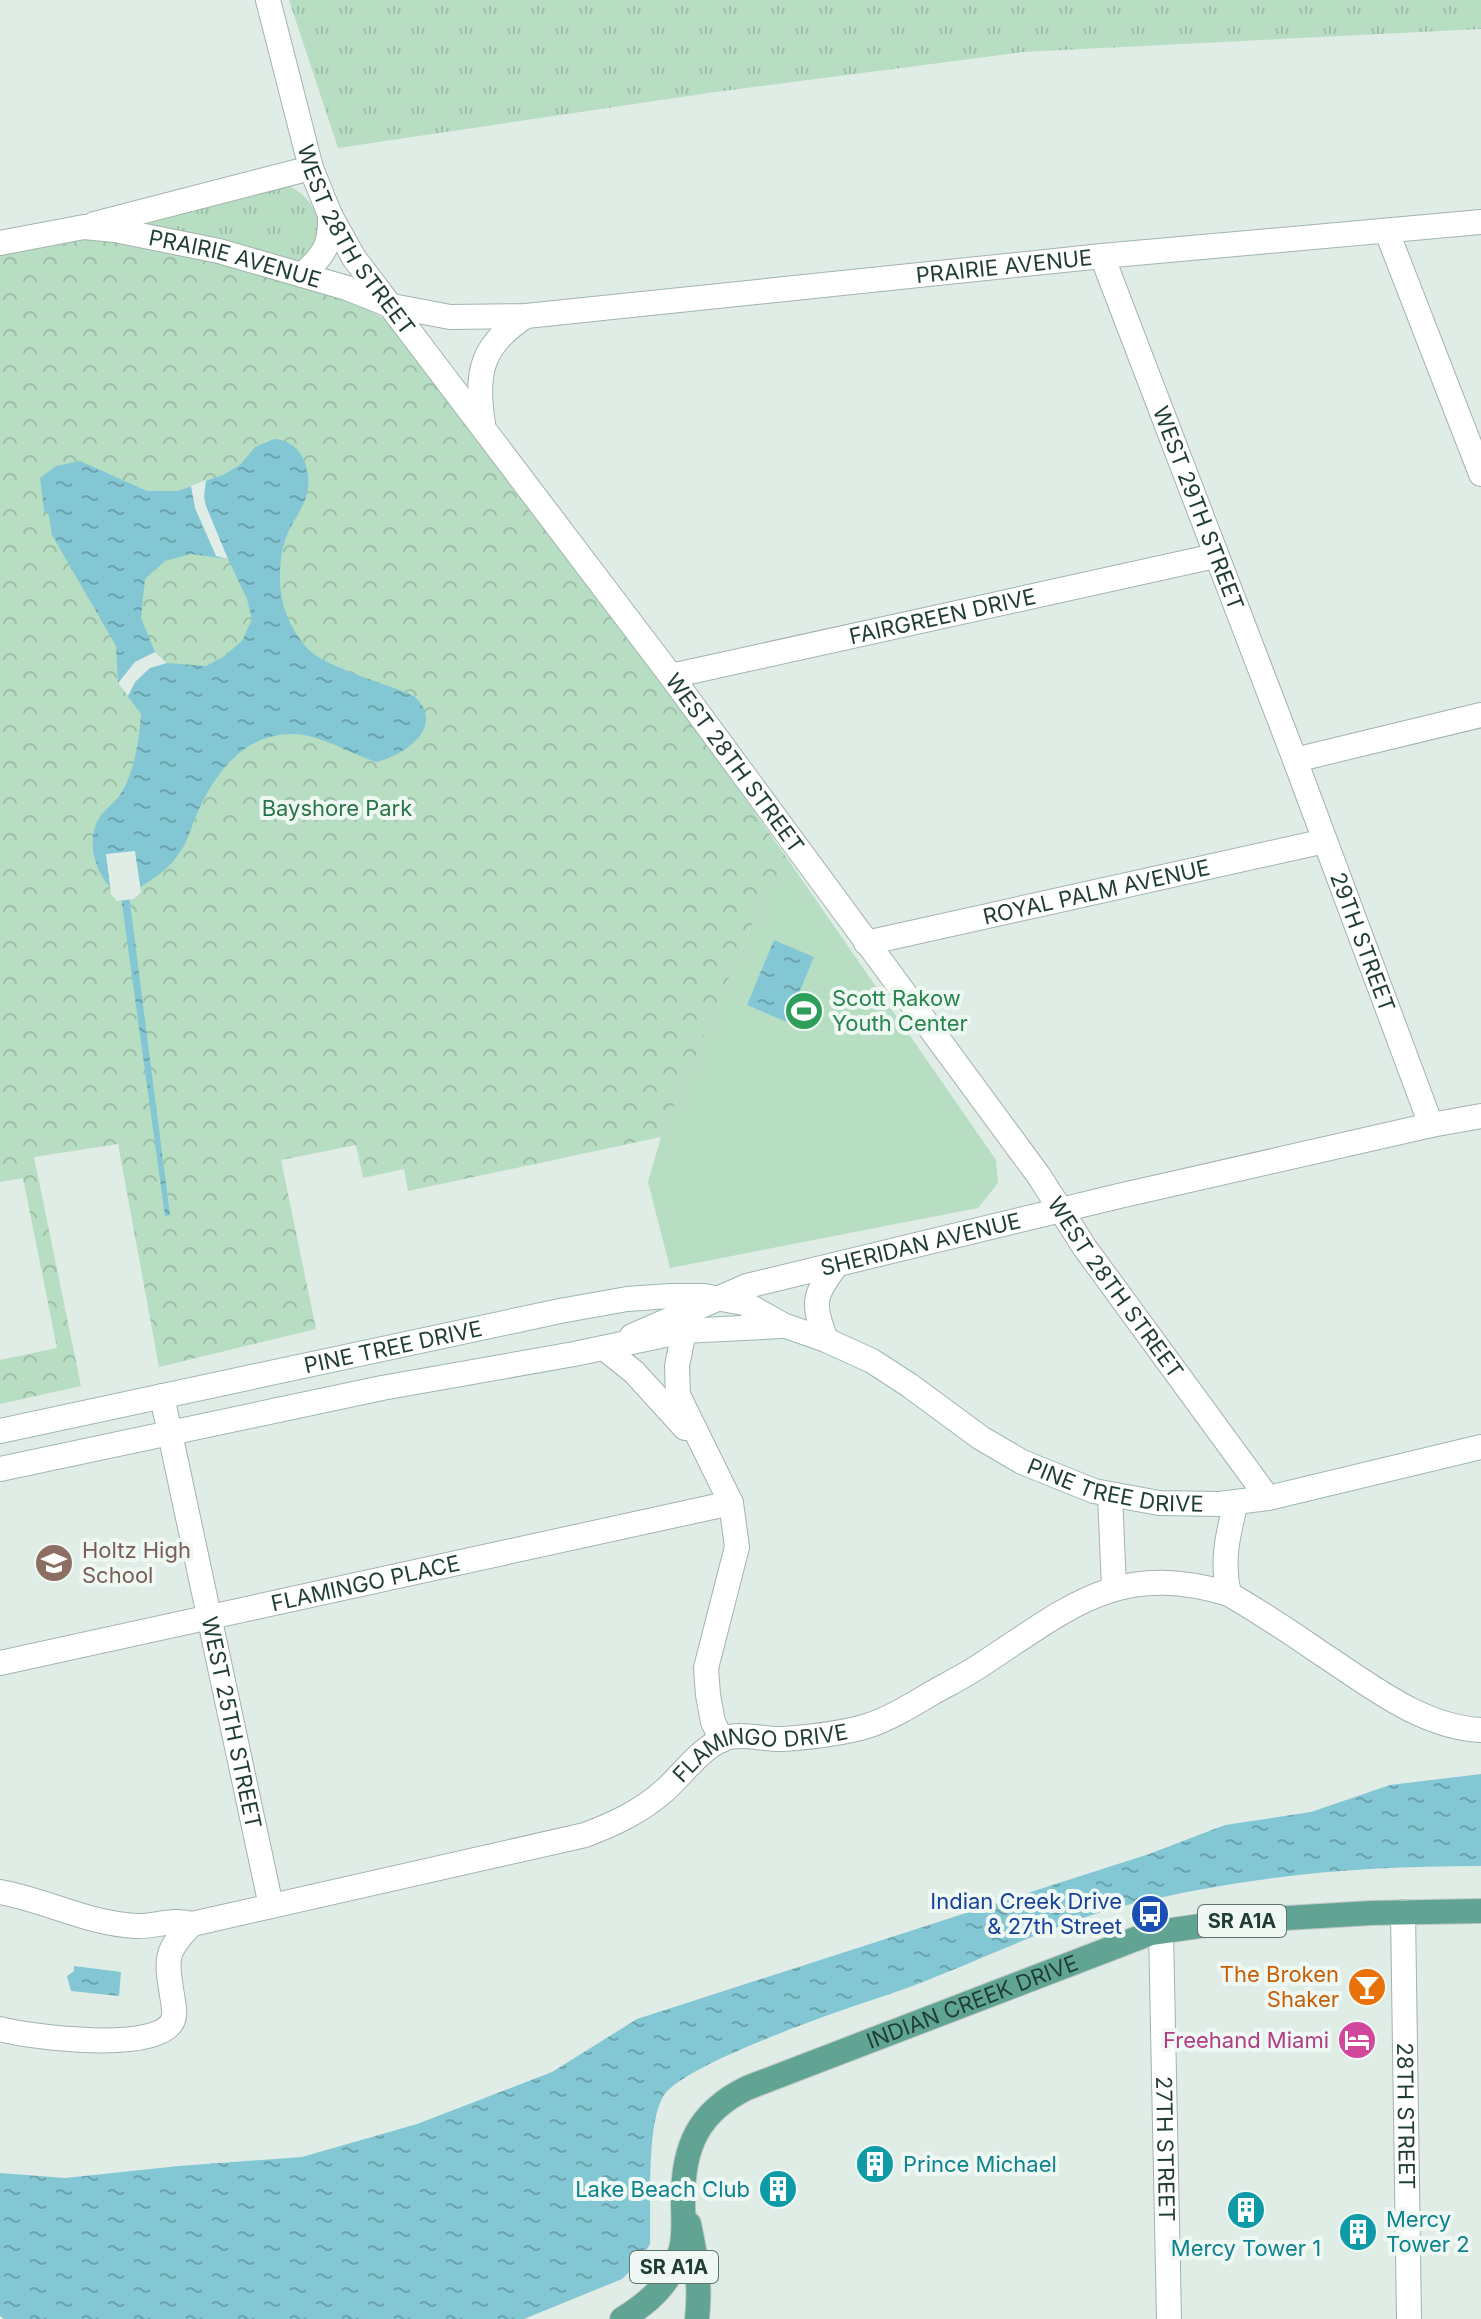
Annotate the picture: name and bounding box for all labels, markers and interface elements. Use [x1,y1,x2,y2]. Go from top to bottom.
street label: WEST 28TH STREET [293,142,420,340]
street label: PRAIRIE AVENUE [147,224,324,293]
street label: PRAIRIE AVENUE [914,244,1093,288]
street label: WEST 29TH STREET [1148,402,1249,614]
street label: FAIRGREEN DRIVE [847,583,1038,649]
street label: WEST 28TH STREET [660,668,810,858]
park label: Bayshore Park [262,795,412,821]
street label: ROYAL PALM AVENUE [980,854,1212,930]
street label: 29TH STREET [1325,869,1401,1015]
place label: Scott Rakow Youth Center [832,985,968,1036]
sports icon: Scott Rakow Youth Center [783,990,825,1032]
street label: WEST 28TH STREET [1043,1192,1189,1383]
street label: SHERIDAN AVENUE [818,1207,1023,1281]
street label: PINE TREE DRIVE [302,1315,484,1378]
street label: PINE TREE DRIVE [1024,1453,1204,1517]
place label: Holtz High School [82,1537,191,1588]
school or university icon: Holtz High School [33,1542,75,1584]
street label: FLAMINGO PLACE [268,1550,462,1616]
street label: WEST 25TH STREET [197,1614,267,1831]
street label: FLAMINGO DRIVE [667,1718,850,1787]
place label: Indian Creek Drive & 27th Street [930,1888,1122,1939]
bus stop icon: Indian Creek Drive & 27th Street [1129,1893,1171,1935]
road number: SR A1A [1198,1905,1286,1937]
street label: INDIAN CREEK DRIVE [863,1949,1082,2054]
place label: The Broken Shaker [1220,1961,1339,2012]
bar icon: The Broken Shaker [1346,1966,1388,2008]
hotel icon: Freehand Miami [1336,2019,1378,2061]
place label: Freehand Miami [1163,2027,1329,2053]
street label: 28TH STREET [1392,2042,1420,2190]
street label: 27TH STREET [1151,2076,1180,2222]
building icon: Prince Michael [854,2143,896,2185]
place label: Prince Michael [903,2151,1057,2177]
building icon: Lake Beach Club [757,2168,799,2210]
place label: Lake Beach Club [575,2176,750,2202]
building icon: Mercy Tower 1 [1225,2189,1267,2231]
place label: Mercy Tower 2 [1386,2206,1470,2257]
building icon: Mercy Tower 2 [1337,2211,1379,2253]
place label: Mercy Tower 1 [1171,2235,1321,2261]
road number: SR A1A [630,2251,718,2283]

